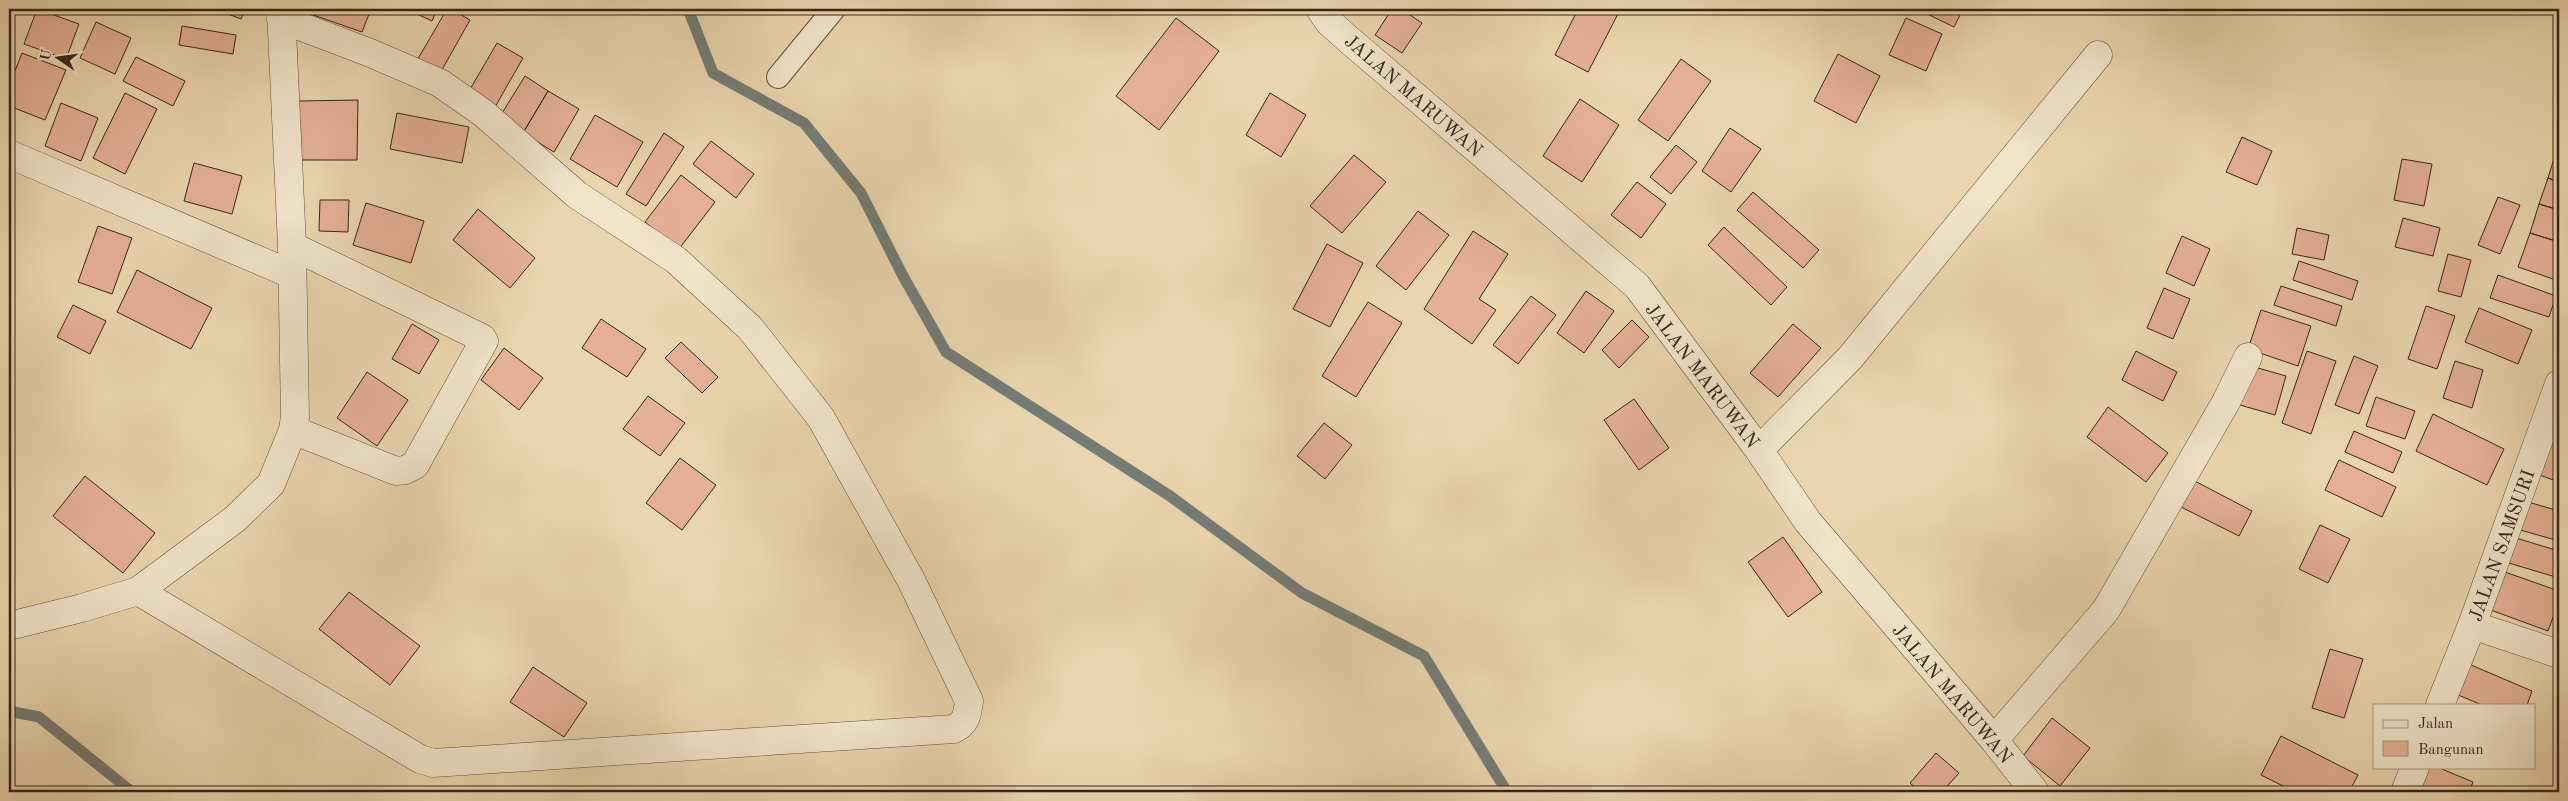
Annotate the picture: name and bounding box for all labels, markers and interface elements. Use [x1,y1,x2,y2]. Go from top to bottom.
north arrow [32,32,82,82]
street label: JALAN MARUWAN [1340,32,1485,162]
text: U [38,48,54,62]
street label: JALAN MARUWAN [1641,301,1762,453]
street label: JALAN SAMSURI [2467,468,2540,624]
street label: JALAN MARUWAN [1887,621,2015,768]
legend [2373,704,2536,768]
text: Jalan [2418,717,2453,732]
text: Bangunan [2418,743,2484,758]

